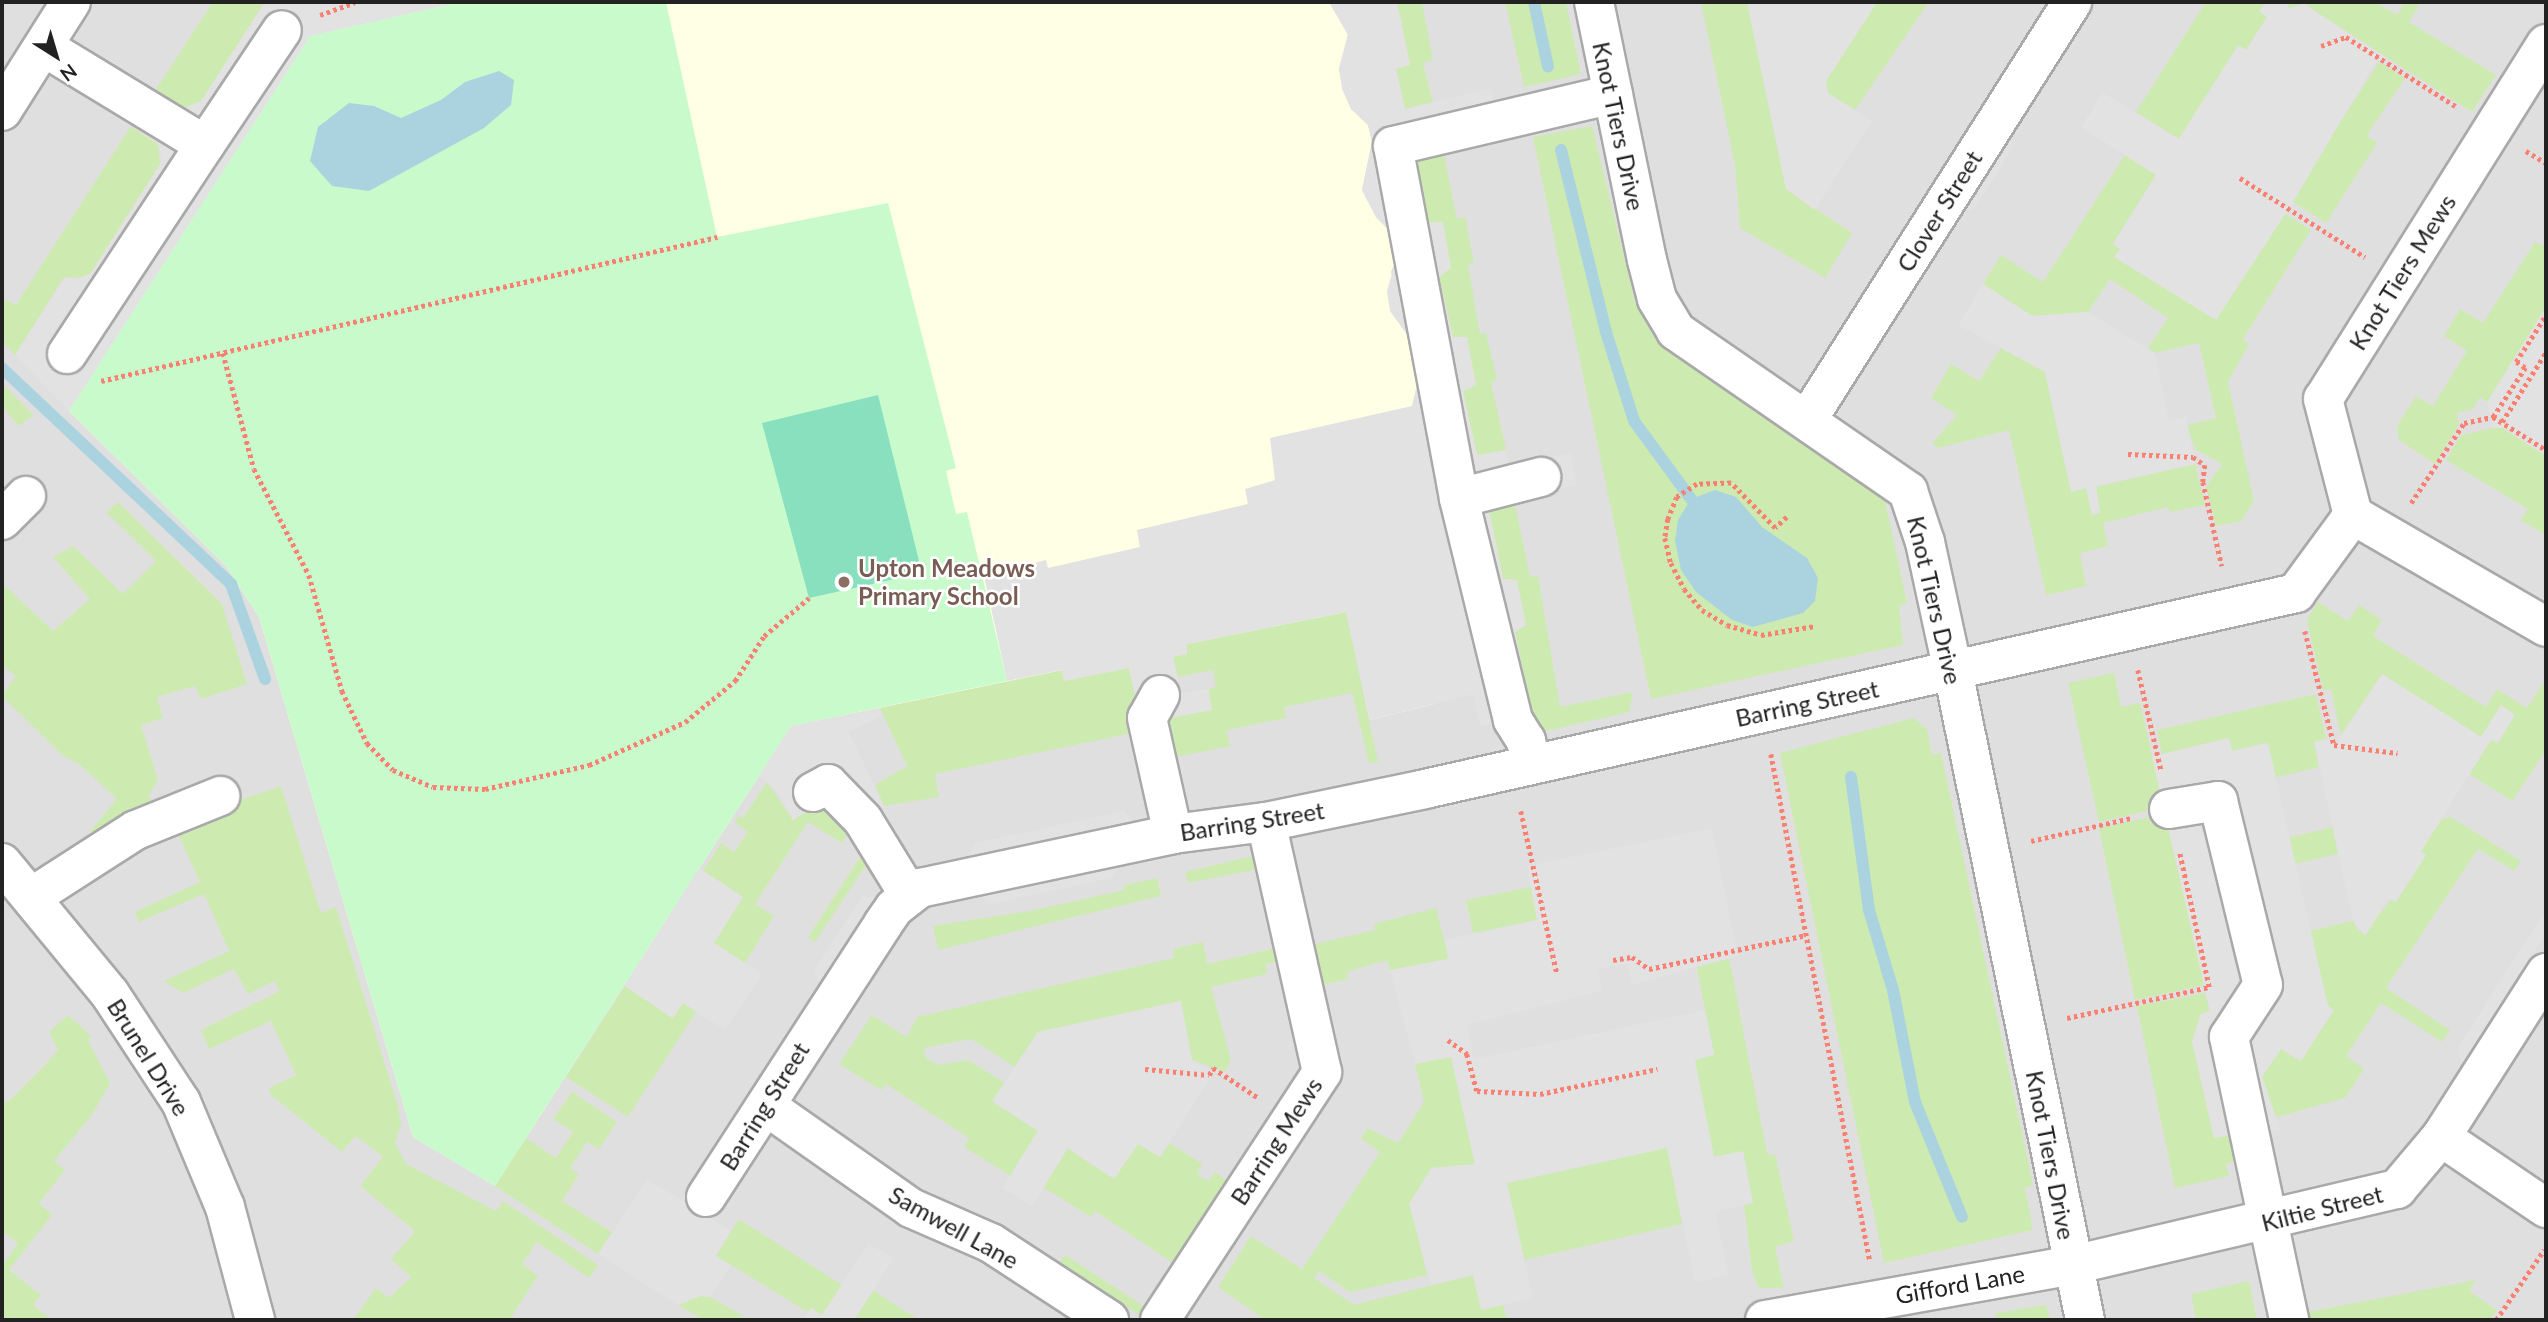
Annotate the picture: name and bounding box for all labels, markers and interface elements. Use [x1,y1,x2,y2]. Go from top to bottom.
north arrow [21,21,91,91]
street label: Knot Tiers Drive [1587,39,1651,213]
text: N [56,60,82,87]
street label: Clover Street [1890,145,1988,277]
street label: Knot Tiers Mews [2342,189,2462,355]
street label: Knot Tiers Drive [1902,513,1968,687]
place label: Upton Meadows Primary School [858,554,1035,610]
marker: Upton Meadows Primary School [836,574,852,590]
street label: Barring Street [1733,674,1881,732]
street label: Barring Street [1178,795,1326,847]
street label: Brunel Drive [102,993,196,1121]
street label: Barring Street [713,1037,815,1175]
street label: Knot Tiers Drive [2020,1068,2082,1242]
street label: Barring Mews [1224,1072,1328,1210]
street label: Kiltie Street [2258,1179,2386,1237]
street label: Samwell Lane [884,1180,1024,1274]
street label: Gifford Lane [1893,1258,2027,1310]

